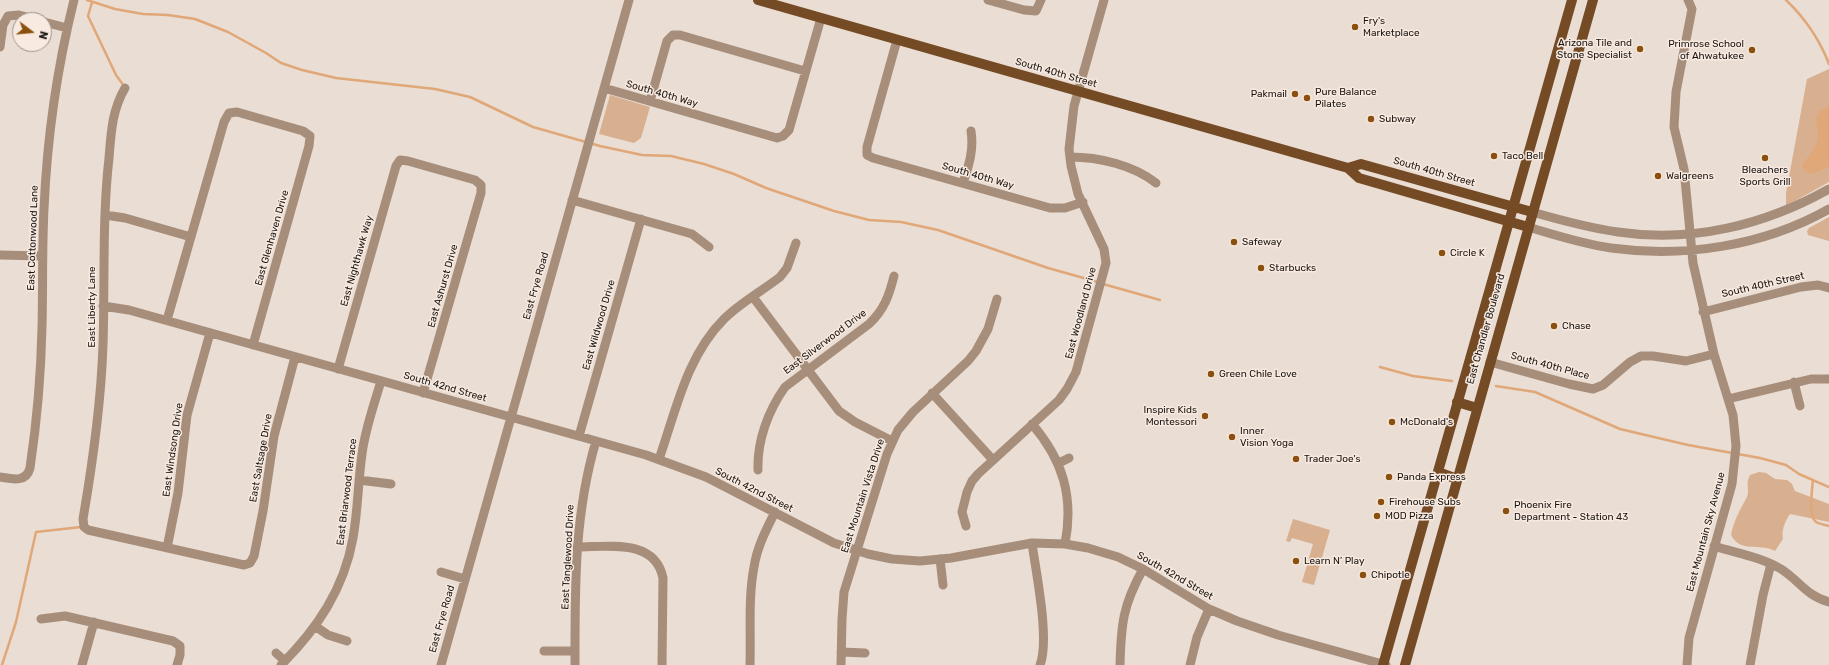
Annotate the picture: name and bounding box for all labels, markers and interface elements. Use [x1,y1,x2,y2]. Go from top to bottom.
north arrow [12,12,52,52]
place label: Fry's Marketplace [1363,15,1420,38]
marker: Fry's Marketplace [1350,22,1360,32]
text: N [36,30,50,41]
place label: Arizona Tile and Stone Specialist [1557,37,1632,60]
place label: Primrose School of Ahwatukee [1668,38,1744,62]
marker: Arizona Tile and Stone Specialist [1635,44,1645,54]
marker: Primrose School of Ahwatukee [1747,45,1757,55]
street label: South 40th Street [1014,56,1098,90]
street label: South 40th Way [625,78,699,110]
place label: Pure Balance Pilates [1315,86,1377,110]
place label: Pakmail [1251,88,1287,100]
marker: Pakmail [1290,89,1300,99]
marker: Pure Balance Pilates [1302,93,1312,103]
place label: Subway [1379,113,1416,125]
marker: Subway [1366,114,1376,124]
place label: Taco Bell [1502,150,1543,162]
marker: Taco Bell [1489,151,1499,161]
marker: Bleachers Sports Grill [1760,153,1770,163]
street label: South 40th Street [1392,155,1476,189]
street label: South 40th Way [941,160,1015,192]
place label: Bleachers Sports Grill [1739,164,1791,188]
place label: Walgreens [1666,170,1714,182]
marker: Walgreens [1653,171,1663,181]
street label: East Cottonwood Lane [25,185,41,291]
street label: East Glenhaven Drive [253,189,291,287]
street label: East Nighthawk Way [338,214,376,308]
place label: Safeway [1242,236,1282,248]
marker: Safeway [1229,237,1239,247]
street label: East Ashurst Drive [425,243,461,329]
place label: Circle K [1450,247,1485,259]
marker: Circle K [1437,248,1447,258]
street label: East Frye Road [521,251,551,321]
place label: Starbucks [1269,262,1316,274]
marker: Starbucks [1256,263,1266,273]
street label: East Liberty Lane [86,266,98,348]
street label: East Woodland Drive [1063,266,1099,360]
street label: South 40th Street [1721,270,1805,300]
street label: East Chandler Boulevard [1464,272,1508,386]
street label: East Wildwood Drive [580,278,618,372]
street label: East Silverwood Drive [781,307,869,377]
place label: Chase [1562,320,1591,332]
marker: Chase [1549,321,1559,331]
street label: South 40th Place [1509,350,1591,382]
place label: Green Chile Love [1219,368,1297,380]
street label: South 42nd Street [402,369,488,405]
marker: Green Chile Love [1206,369,1216,379]
street label: East Windsong Drive [160,402,186,498]
place label: Inspire Kids Montessori [1143,404,1197,428]
marker: Inspire Kids Montessori [1200,411,1210,421]
street label: East Saltsage Drive [247,413,275,503]
place label: McDonald's [1400,416,1453,428]
marker: McDonald's [1387,417,1397,427]
place label: Inner Vision Yoga [1240,425,1294,448]
marker: Inner Vision Yoga [1227,432,1237,442]
street label: East Briarwood Terrace [334,438,360,546]
street label: East Mountain Vista Drive [839,438,887,554]
place label: Trader Joe's [1304,453,1360,465]
marker: Trader Joe's [1291,454,1301,464]
street label: South 42nd Street [713,465,795,515]
place label: Panda Express [1397,471,1466,483]
street label: East Mountain Sky Avenue [1684,471,1728,593]
marker: Panda Express [1384,472,1394,482]
place label: Firehouse Subs [1389,496,1461,508]
marker: Firehouse Subs [1376,497,1386,507]
place label: Phoenix Fire Department - Station 43 [1514,499,1628,522]
street label: East Tanglewood Drive [559,504,577,610]
marker: Phoenix Fire Department - Station 43 [1501,506,1511,516]
place label: MOD Pizza [1385,510,1434,522]
marker: MOD Pizza [1372,511,1382,521]
street label: South 42nd Street [1135,549,1215,603]
place label: Learn N’ Play [1304,555,1364,567]
marker: Learn N’ Play [1291,556,1301,566]
place label: Chipotle [1371,569,1410,581]
marker: Chipotle [1358,570,1368,580]
street label: East Frye Road [427,584,457,654]

